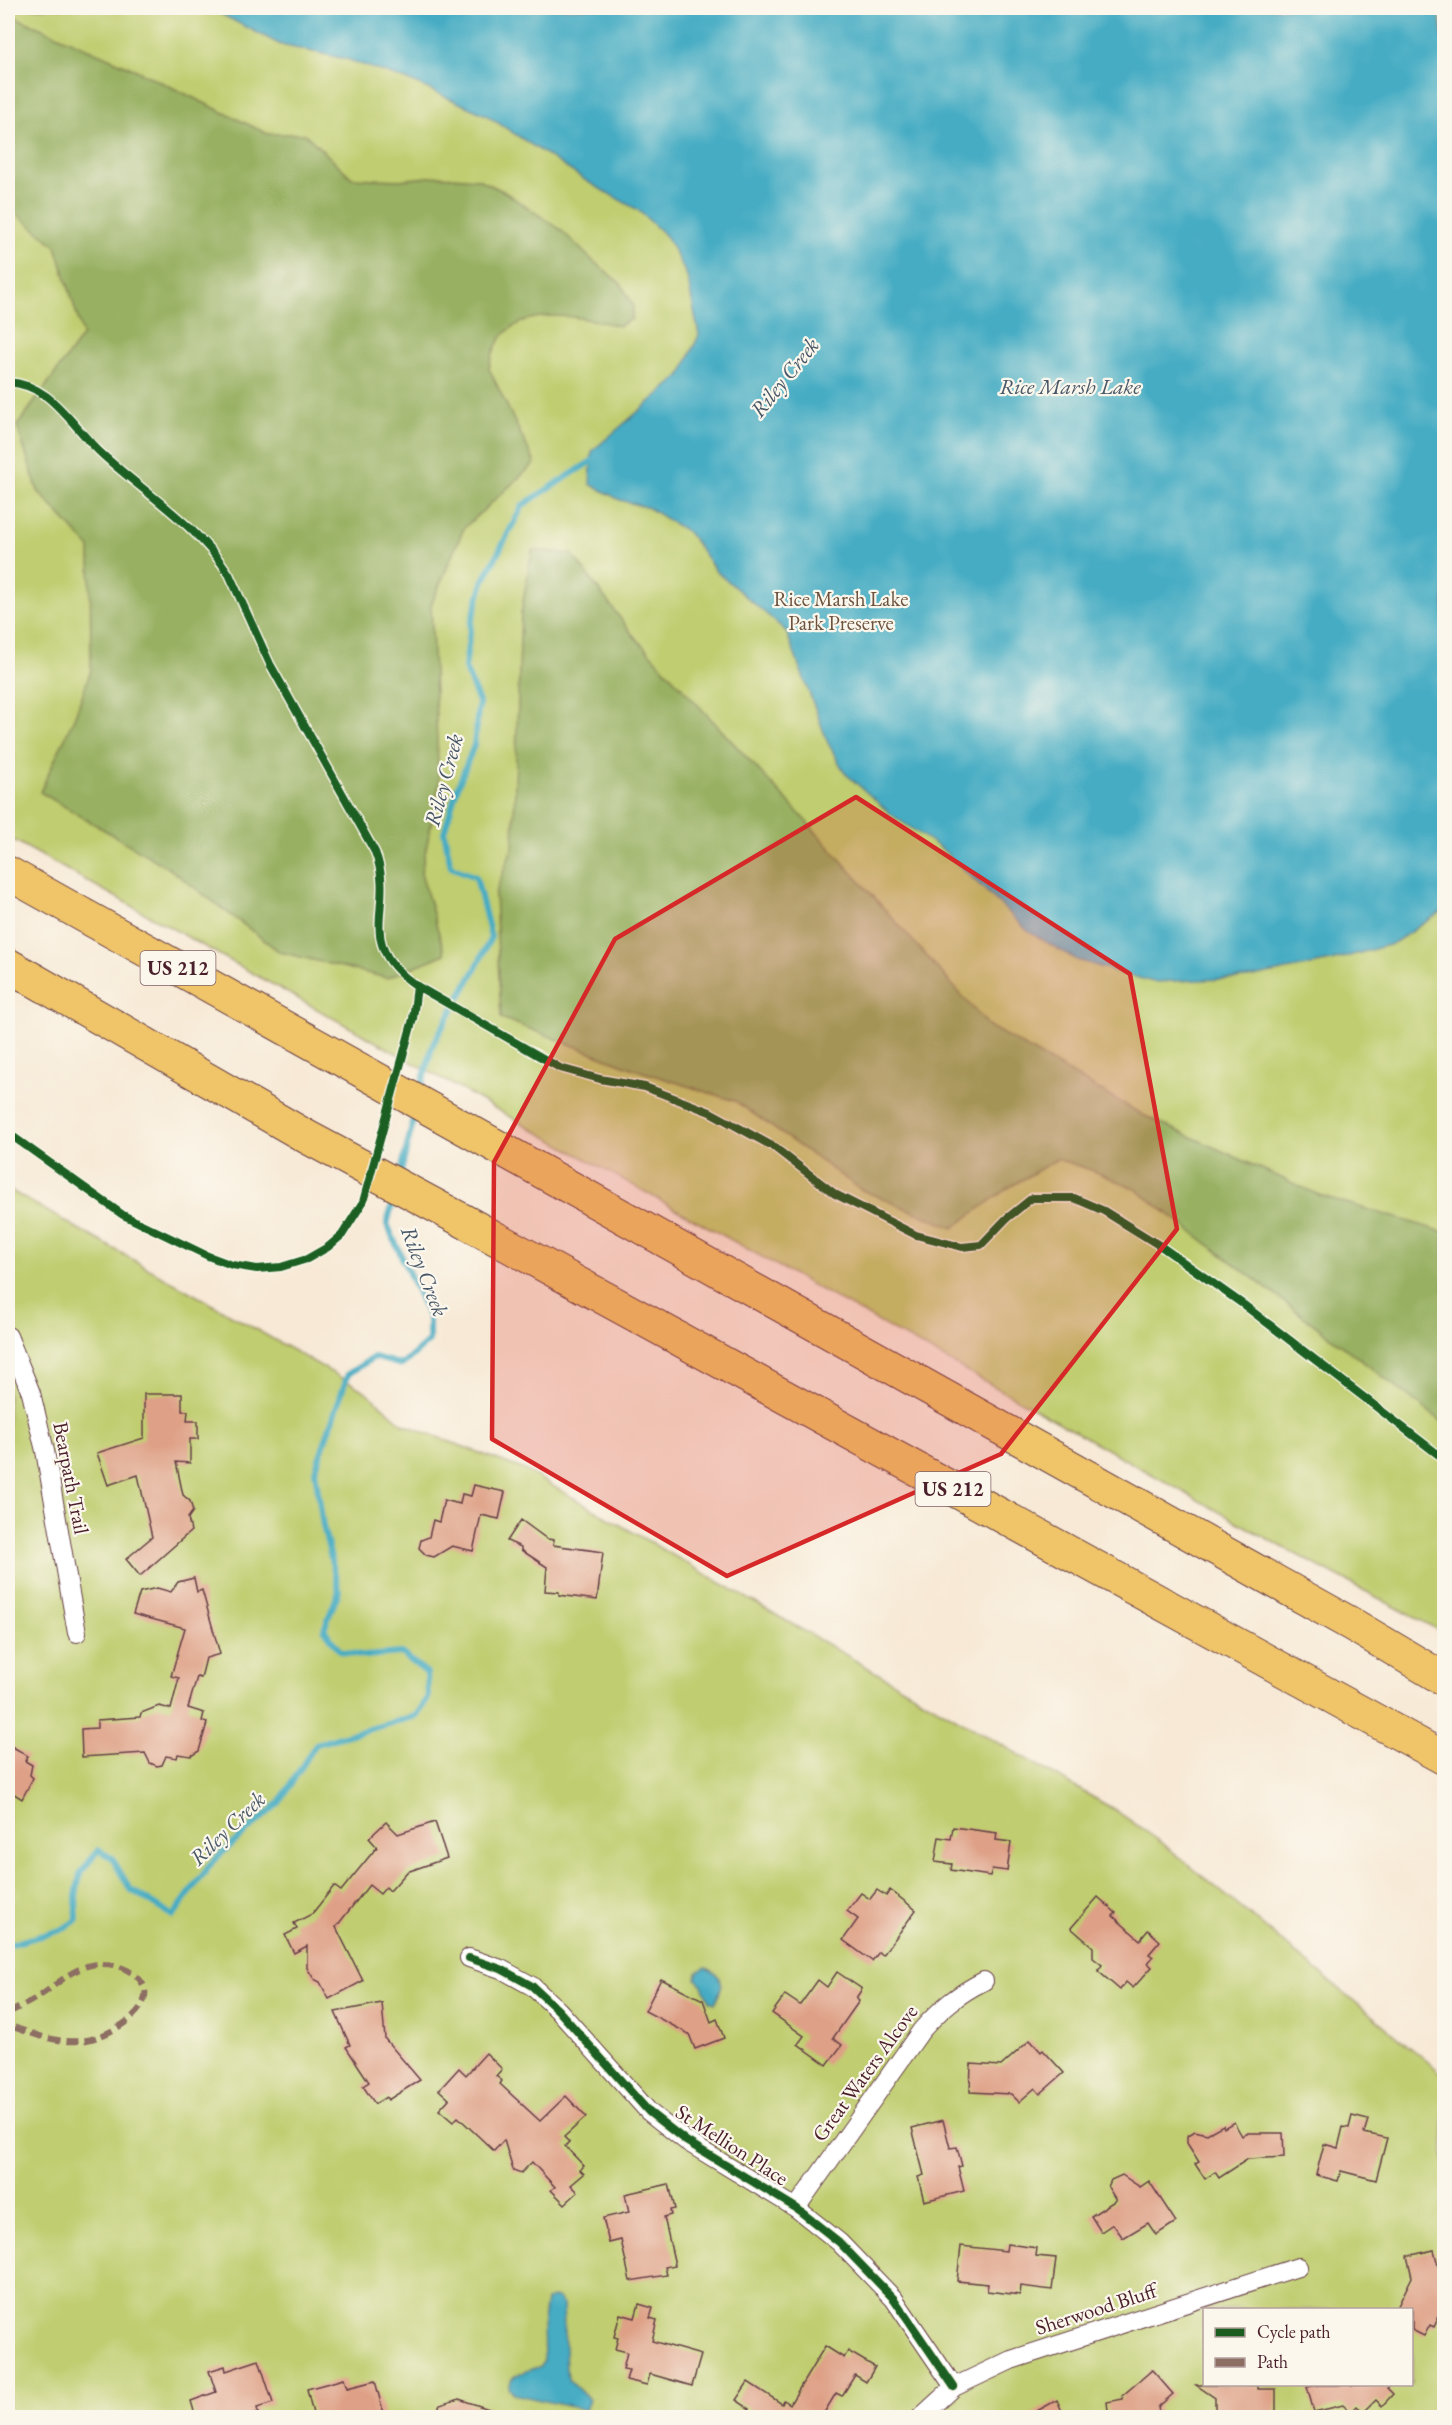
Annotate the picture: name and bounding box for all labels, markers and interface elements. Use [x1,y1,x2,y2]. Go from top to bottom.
water label: Riley Creek [743,331,825,423]
water label: Rice Marsh Lake [999,372,1141,401]
park label: Rice Marsh Lake Park Preserve [773,585,909,636]
water label: Riley Creek [417,731,470,830]
road number: US 212 [140,951,216,985]
water label: Riley Creek [394,1222,455,1321]
street label: Bearpath Trail [47,1419,96,1536]
road number: US 212 [916,1472,990,1506]
water label: Riley Creek [183,1785,272,1872]
street label: Great Waters Alcove [806,1999,923,2146]
street label: St Mellion Place [671,2098,794,2191]
street label: Sherwood Bluff [1032,2275,1163,2341]
legend [1203,2308,1413,2386]
text: Cycle path [1257,2320,1331,2343]
text: Path [1257,2350,1288,2373]

